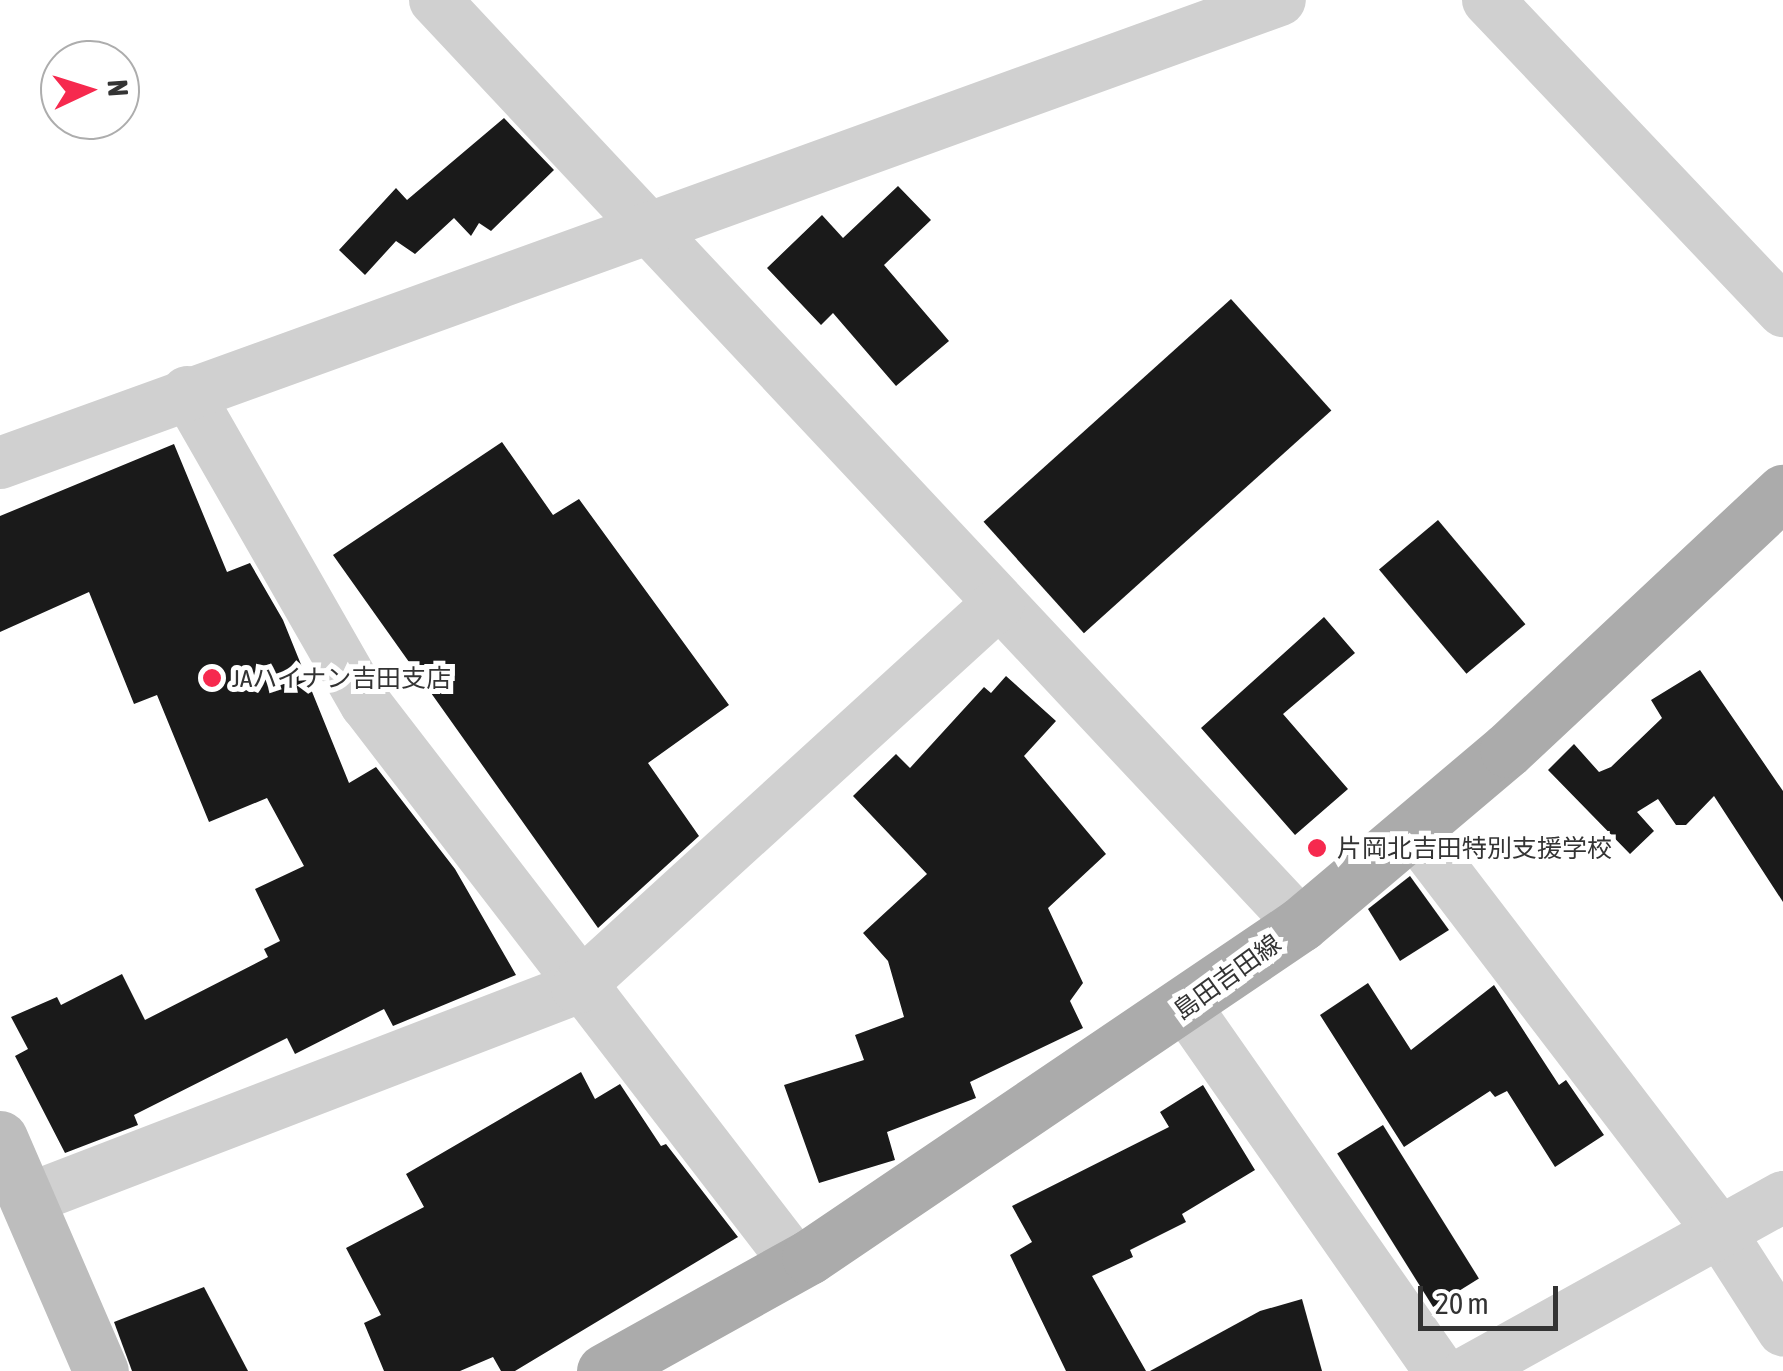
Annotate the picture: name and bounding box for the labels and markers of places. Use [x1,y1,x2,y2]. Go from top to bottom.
place label: JAハイナン吉田支店 [232,663,452,693]
marker: JAハイナン吉田支店 [201,667,223,689]
place label: 片岡北吉田特別支援学校 [1337,833,1612,863]
marker: 片岡北吉田特別支援学校 [1306,837,1328,859]

